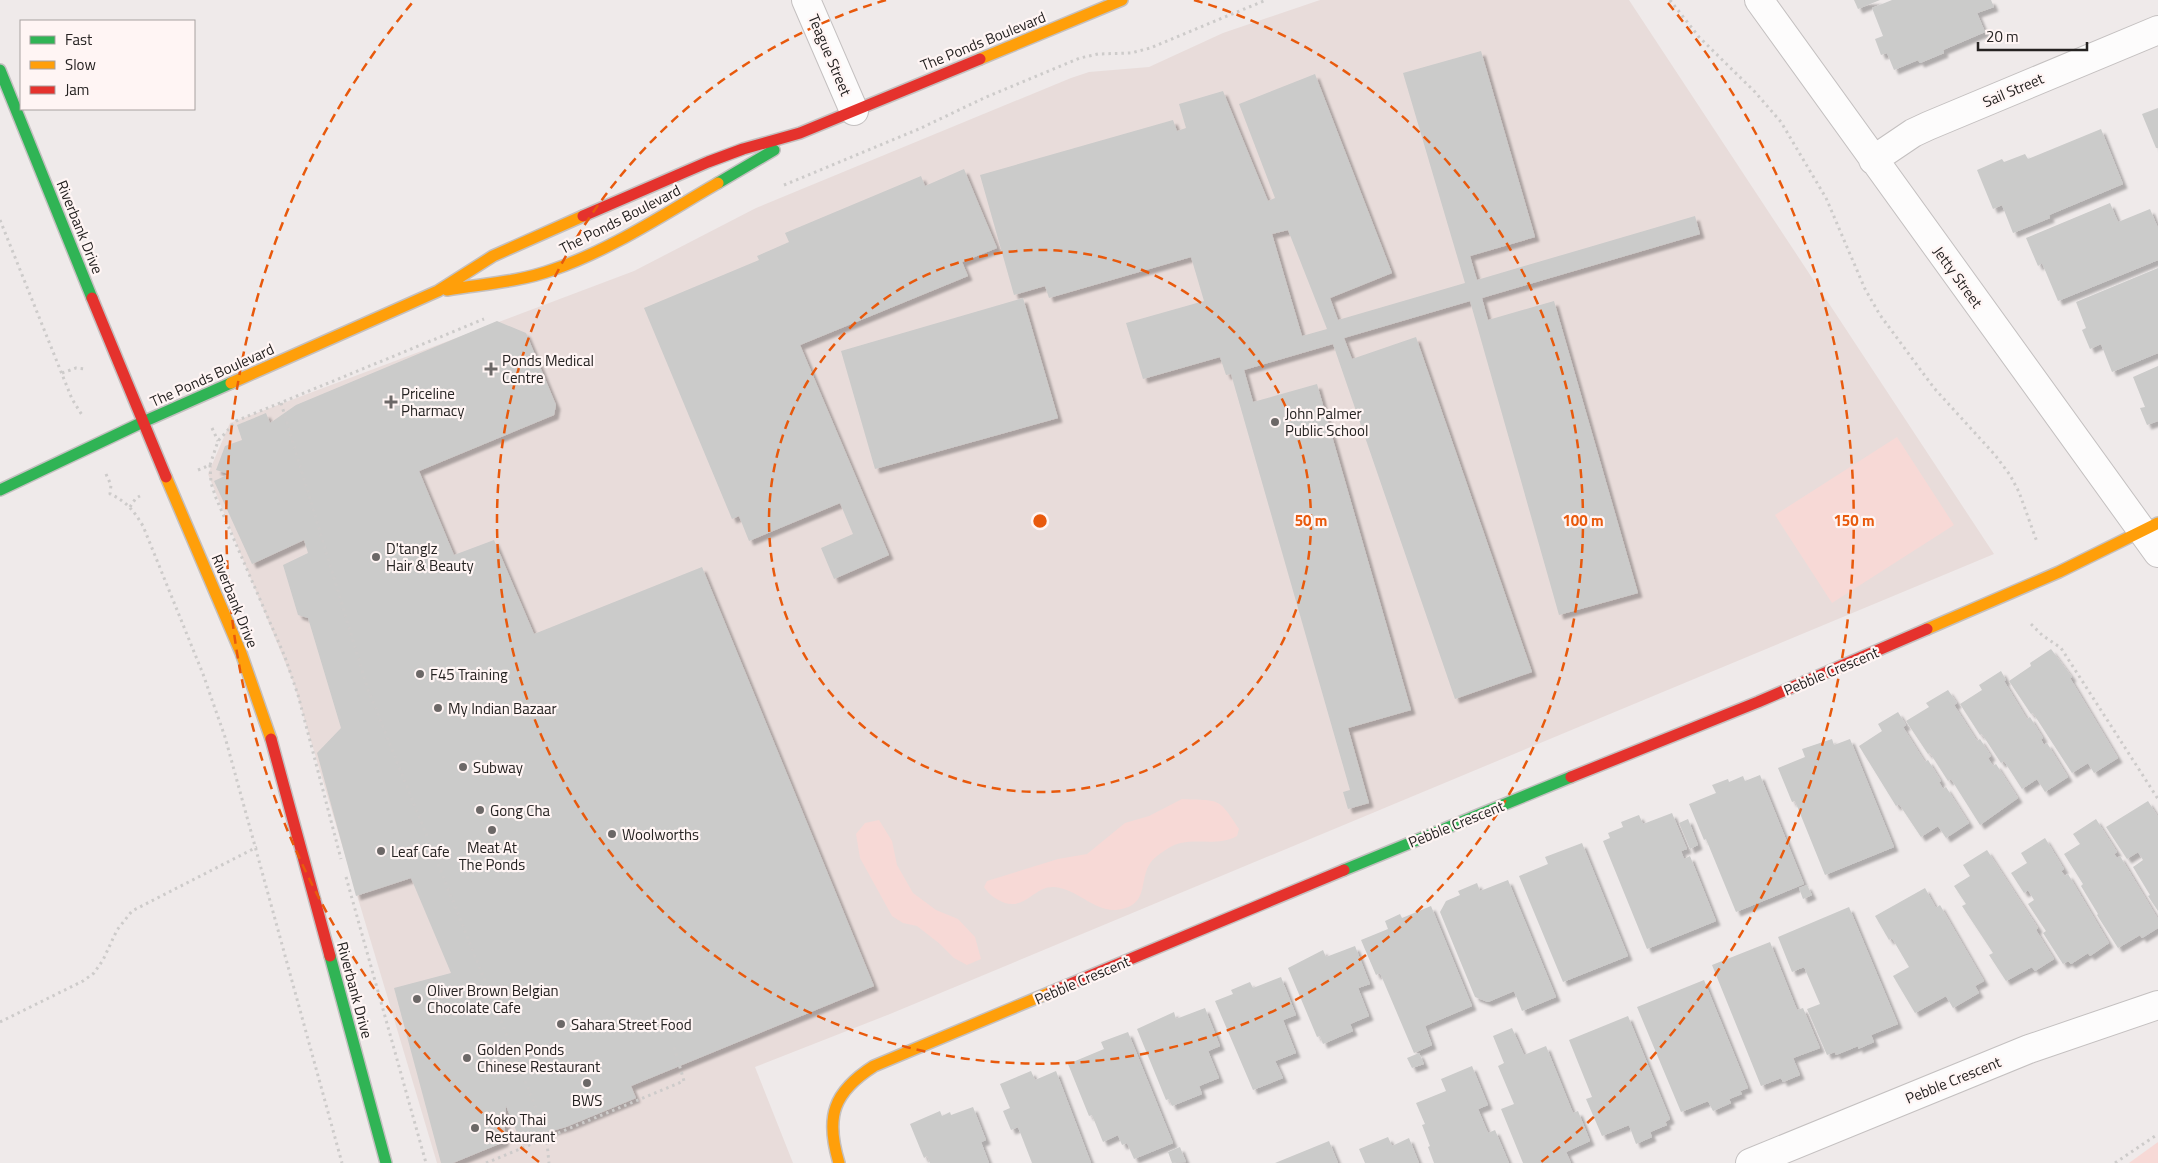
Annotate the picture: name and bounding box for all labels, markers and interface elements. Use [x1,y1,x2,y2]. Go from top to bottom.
street label: The Ponds Boulevard [917,5,1049,77]
street label: Teague Street [802,11,858,100]
legend [20,20,195,110]
scale bar [1978,20,2087,52]
text: 20 m [1986,25,2019,48]
text: Fast [65,28,93,51]
text: Slow [65,53,96,76]
street label: Sail Street [1979,67,2048,113]
text: Jam [65,78,89,101]
street label: Riverbank Drive [51,177,109,277]
street label: The Ponds Boulevard [555,178,685,260]
street label: Jetty Street [1928,241,1989,313]
street label: The Ponds Boulevard [146,337,278,413]
place label: Ponds Medical Centre [502,349,594,389]
marker: Ponds Medical Centre [484,362,498,376]
place label: Priceline Pharmacy [401,382,465,422]
marker: Priceline Pharmacy [385,396,397,408]
place label: John Palmer Public School [1285,402,1368,442]
marker: John Palmer Public School [1269,416,1281,428]
text: 50 m [1295,509,1327,532]
text: 100 m [1562,509,1604,532]
text: 150 m [1833,509,1875,532]
centre of rings [1031,512,1049,530]
place label: D'tanglz Hair & Beauty [386,537,474,577]
street label: Riverbank Drive [206,551,264,651]
marker: D'tanglz Hair & Beauty [370,551,382,563]
street label: Pebble Crescent [1780,640,1883,701]
place label: F45 Training [430,663,508,686]
marker: F45 Training [414,668,426,680]
place label: My Indian Bazaar [448,697,557,720]
marker: My Indian Bazaar [432,702,444,714]
place label: Subway [473,756,523,779]
marker: Subway [457,761,469,773]
street label: Pebble Crescent [1405,794,1508,854]
place label: Gong Cha [490,799,550,822]
marker: Gong Cha [474,804,486,816]
place label: Woolworths [622,823,699,846]
marker: Meat At The Ponds [486,824,498,836]
marker: Woolworths [606,828,618,840]
place label: Meat At The Ponds [459,836,525,876]
place label: Leaf Cafe [391,840,450,863]
marker: Leaf Cafe [375,845,387,857]
street label: Riverbank Drive [331,939,379,1041]
street label: Pebble Crescent [1031,949,1134,1010]
place label: Oliver Brown Belgian Chocolate Cafe [427,979,559,1019]
marker: Oliver Brown Belgian Chocolate Cafe [411,993,423,1005]
place label: Sahara Street Food [571,1013,692,1036]
marker: Sahara Street Food [555,1018,567,1030]
place label: Golden Ponds Chinese Restaurant [477,1038,601,1078]
street label: Pebble Crescent [1902,1050,2005,1110]
marker: Golden Ponds Chinese Restaurant [461,1052,473,1064]
marker: BWS [581,1077,593,1089]
place label: BWS [572,1089,602,1112]
place label: Koko Thai Restaurant [485,1108,556,1148]
marker: Koko Thai Restaurant [469,1122,481,1134]

